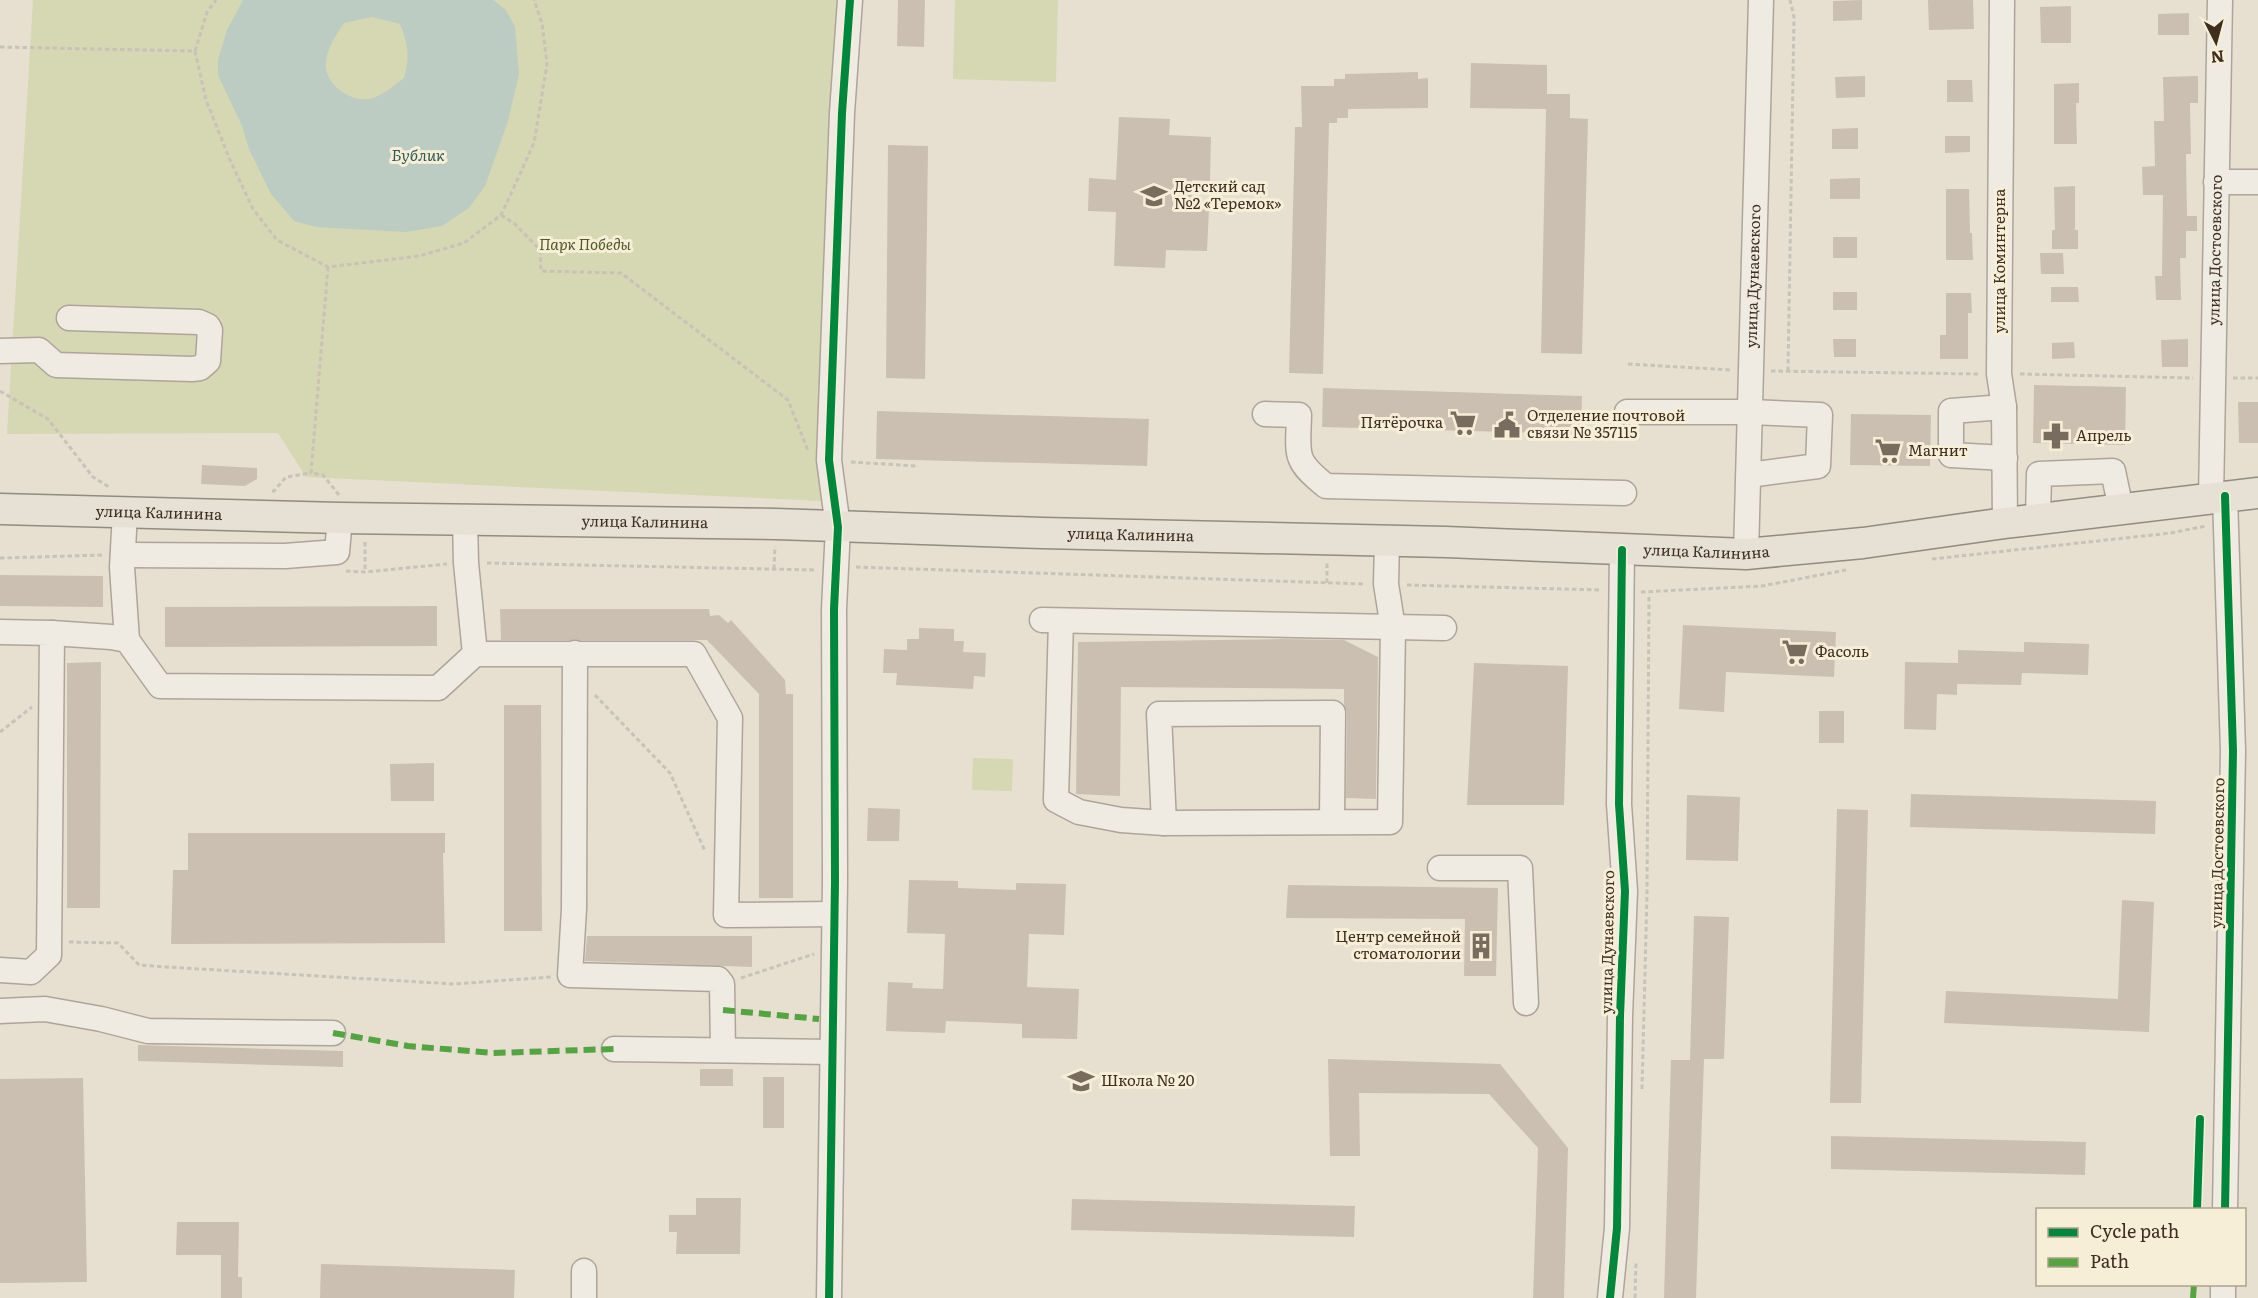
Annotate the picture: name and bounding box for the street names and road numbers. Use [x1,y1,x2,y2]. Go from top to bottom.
street label: улица Достоевского [2201,174,2227,326]
street label: улица Коминтерна [1987,188,2010,333]
street label: улица Дунаевского [1739,204,1765,348]
street label: улица Калинина [95,499,223,525]
street label: улица Калинина [581,508,709,533]
street label: улица Калинина [1067,521,1195,546]
street label: улица Калинина [1643,537,1771,564]
street label: улица Достоевского [2204,777,2229,929]
street label: улица Дунаевского [1594,870,1619,1014]

